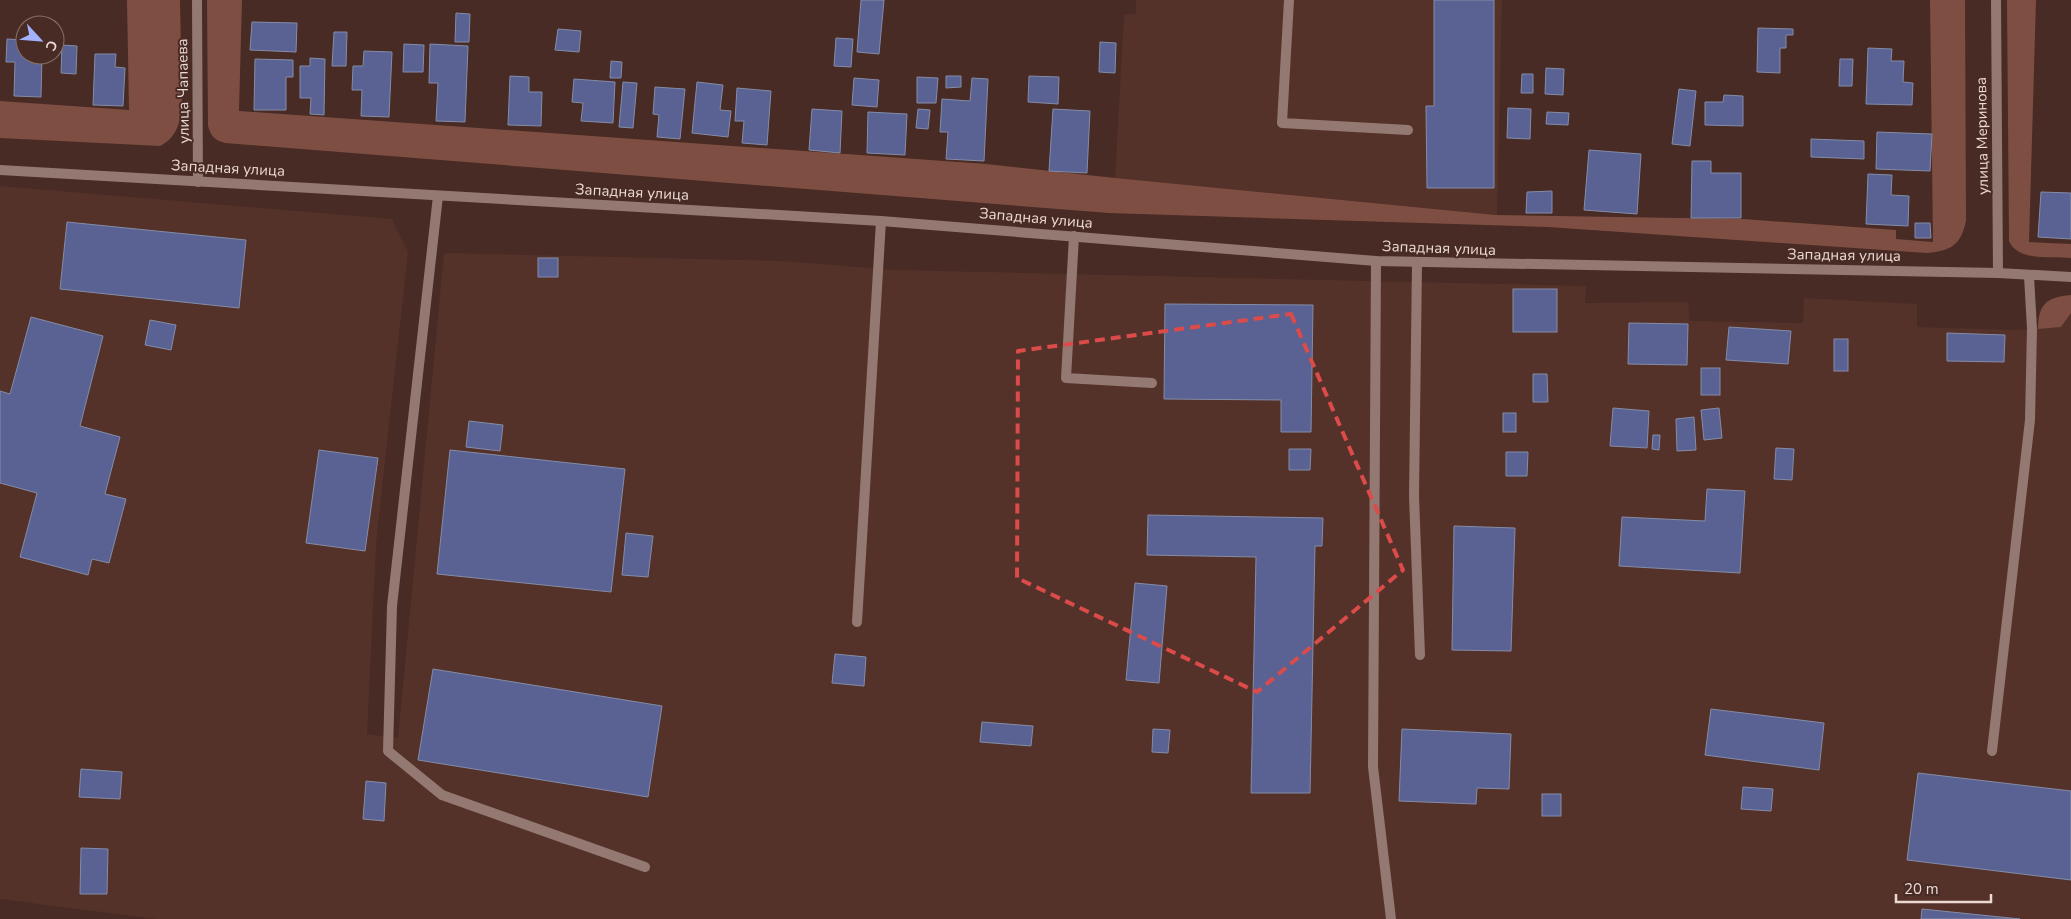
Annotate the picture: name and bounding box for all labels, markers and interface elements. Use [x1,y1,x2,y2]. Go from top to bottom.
north arrow [15,15,65,65]
text: С [40,37,62,54]
street label: улица Чапаева [172,38,194,144]
street label: улица Меринова [1971,77,1993,195]
street label: Западная улица [171,155,285,181]
street label: Западная улица [575,179,689,205]
street label: Западная улица [978,203,1094,233]
street label: Западная улица [1382,236,1496,260]
street label: Западная улица [1787,244,1901,266]
scale bar [1896,872,1991,904]
text: 20 m [1904,879,1939,899]

